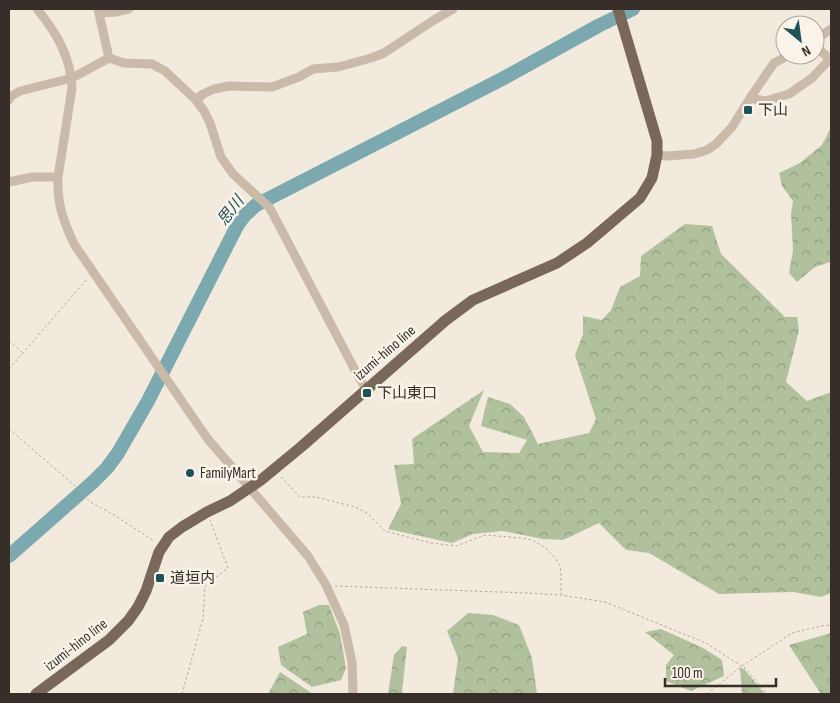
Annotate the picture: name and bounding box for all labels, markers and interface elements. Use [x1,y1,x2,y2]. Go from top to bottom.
north arrow [775,15,825,65]
text: N [799,42,813,60]
place label: 下山 [758,101,788,120]
marker: 下山 [742,104,754,116]
water label: 思川 [214,191,250,229]
street label: izumi-hino line [350,321,420,385]
place label: 下山東口 [377,384,437,403]
marker: 下山東口 [361,387,373,399]
place label: FamilyMart [200,464,256,483]
marker: FamilyMart [184,467,196,479]
place label: 道垣内 [170,569,215,588]
marker: 道垣内 [154,572,166,584]
street label: izumi-hino line [41,614,111,676]
scale bar [665,656,776,688]
text: 100 m [672,664,703,683]

